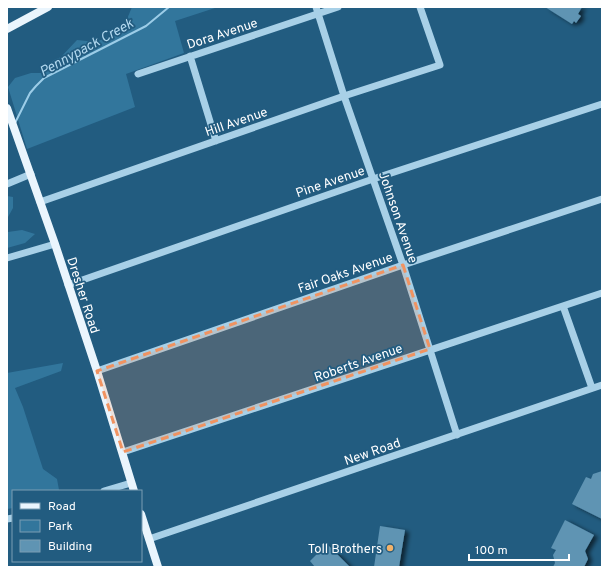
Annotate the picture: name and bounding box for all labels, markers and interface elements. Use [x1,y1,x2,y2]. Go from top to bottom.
water label: Pennypack Creek [37,15,137,81]
street label: Dora Avenue [185,16,260,54]
street label: Hill Avenue [203,105,270,141]
street label: Pine Avenue [294,164,367,202]
street label: Johnson Avenue [374,170,420,265]
street label: Fair Oaks Avenue [296,250,395,298]
street label: Dresher Road [62,255,102,336]
street label: Roberts Avenue [312,341,405,386]
street label: New Road [342,436,403,470]
legend [12,490,142,562]
text: Road [48,499,76,515]
text: Park [48,519,73,535]
scale bar [469,536,569,562]
text: Building [48,539,92,555]
place label: Toll Brothers [308,542,382,558]
marker: Toll Brothers [385,543,395,553]
text: 100 m [475,543,508,559]

